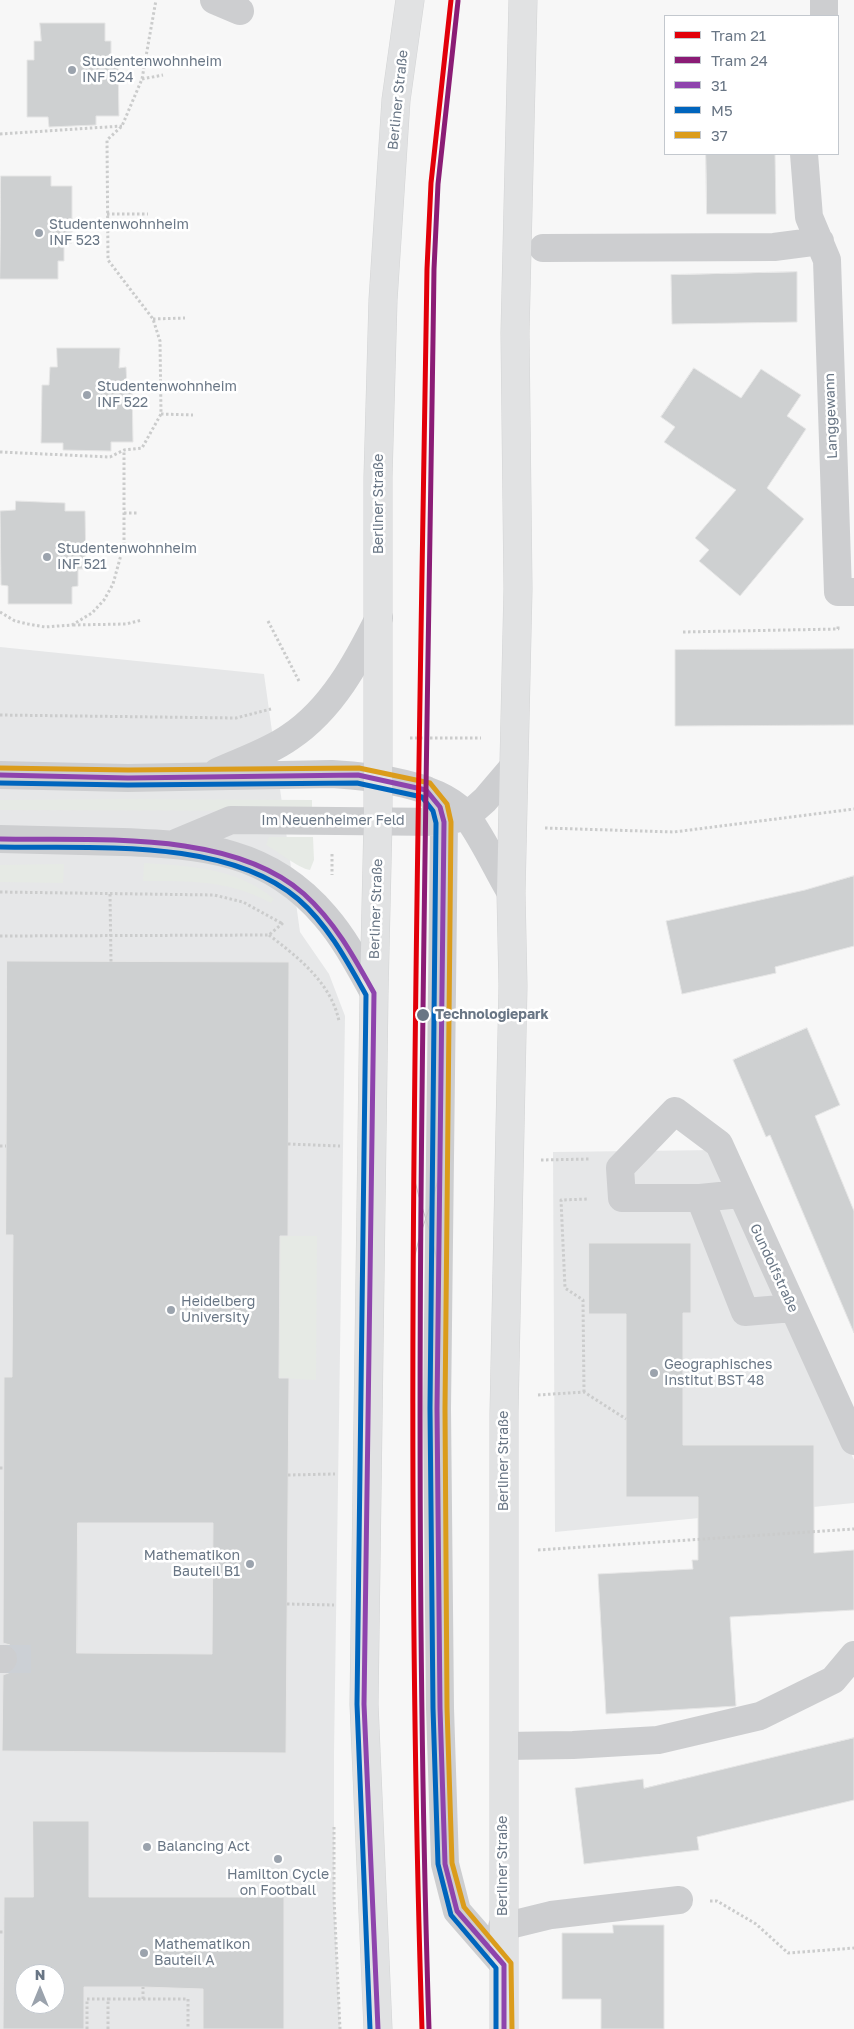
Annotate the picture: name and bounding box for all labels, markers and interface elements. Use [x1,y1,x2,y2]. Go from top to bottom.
legend [664,15,839,155]
text: Tram 21 [711,26,766,44]
street label: Berliner Straße [384,49,412,151]
text: Tram 24 [711,51,768,69]
place label: Studentenwohnheim INF 524 [82,54,222,86]
marker: Studentenwohnheim INF 524 [66,64,78,76]
text: 31 [711,76,727,94]
text: M5 [711,101,733,119]
text: 37 [711,126,728,144]
place label: Studentenwohnheim INF 523 [49,217,189,250]
marker: Studentenwohnheim INF 523 [33,227,45,239]
street label: Langgewann [821,373,841,459]
place label: Studentenwohnheim INF 522 [97,379,237,412]
marker: Studentenwohnheim INF 522 [81,389,93,401]
street label: Berliner Straße [371,454,387,554]
place label: Studentenwohnheim INF 521 [57,541,197,574]
marker: Studentenwohnheim INF 521 [41,551,53,563]
street label: Im Neuenheimer Feld [261,813,405,829]
street label: Berliner Straße [366,858,386,960]
marker: Technologiepark [415,1007,431,1023]
place label: Technologiepark [435,1007,549,1023]
street label: Gundolfstraße [746,1221,802,1315]
place label: Heidelberg University [181,1294,255,1326]
marker: Heidelberg University [165,1304,177,1316]
place label: Geographisches Institut BST 48 [664,1357,772,1390]
marker: Geographisches Institut BST 48 [648,1367,660,1379]
street label: Berliner Straße [496,1411,512,1511]
place label: Mathematikon Bauteil B1 [144,1548,240,1580]
marker: Mathematikon Bauteil B1 [244,1558,256,1570]
street label: Berliner Straße [495,1816,511,1916]
place label: Balancing Act [157,1839,250,1855]
marker: Balancing Act [141,1841,153,1853]
marker: Hamilton Cycle on Football [272,1853,284,1865]
place label: Hamilton Cycle on Football [227,1867,329,1900]
place label: Mathematikon Bauteil A [154,1937,250,1970]
marker: Mathematikon Bauteil A [138,1947,150,1959]
north arrow [15,1964,65,2014]
text: N [35,1966,45,1983]

